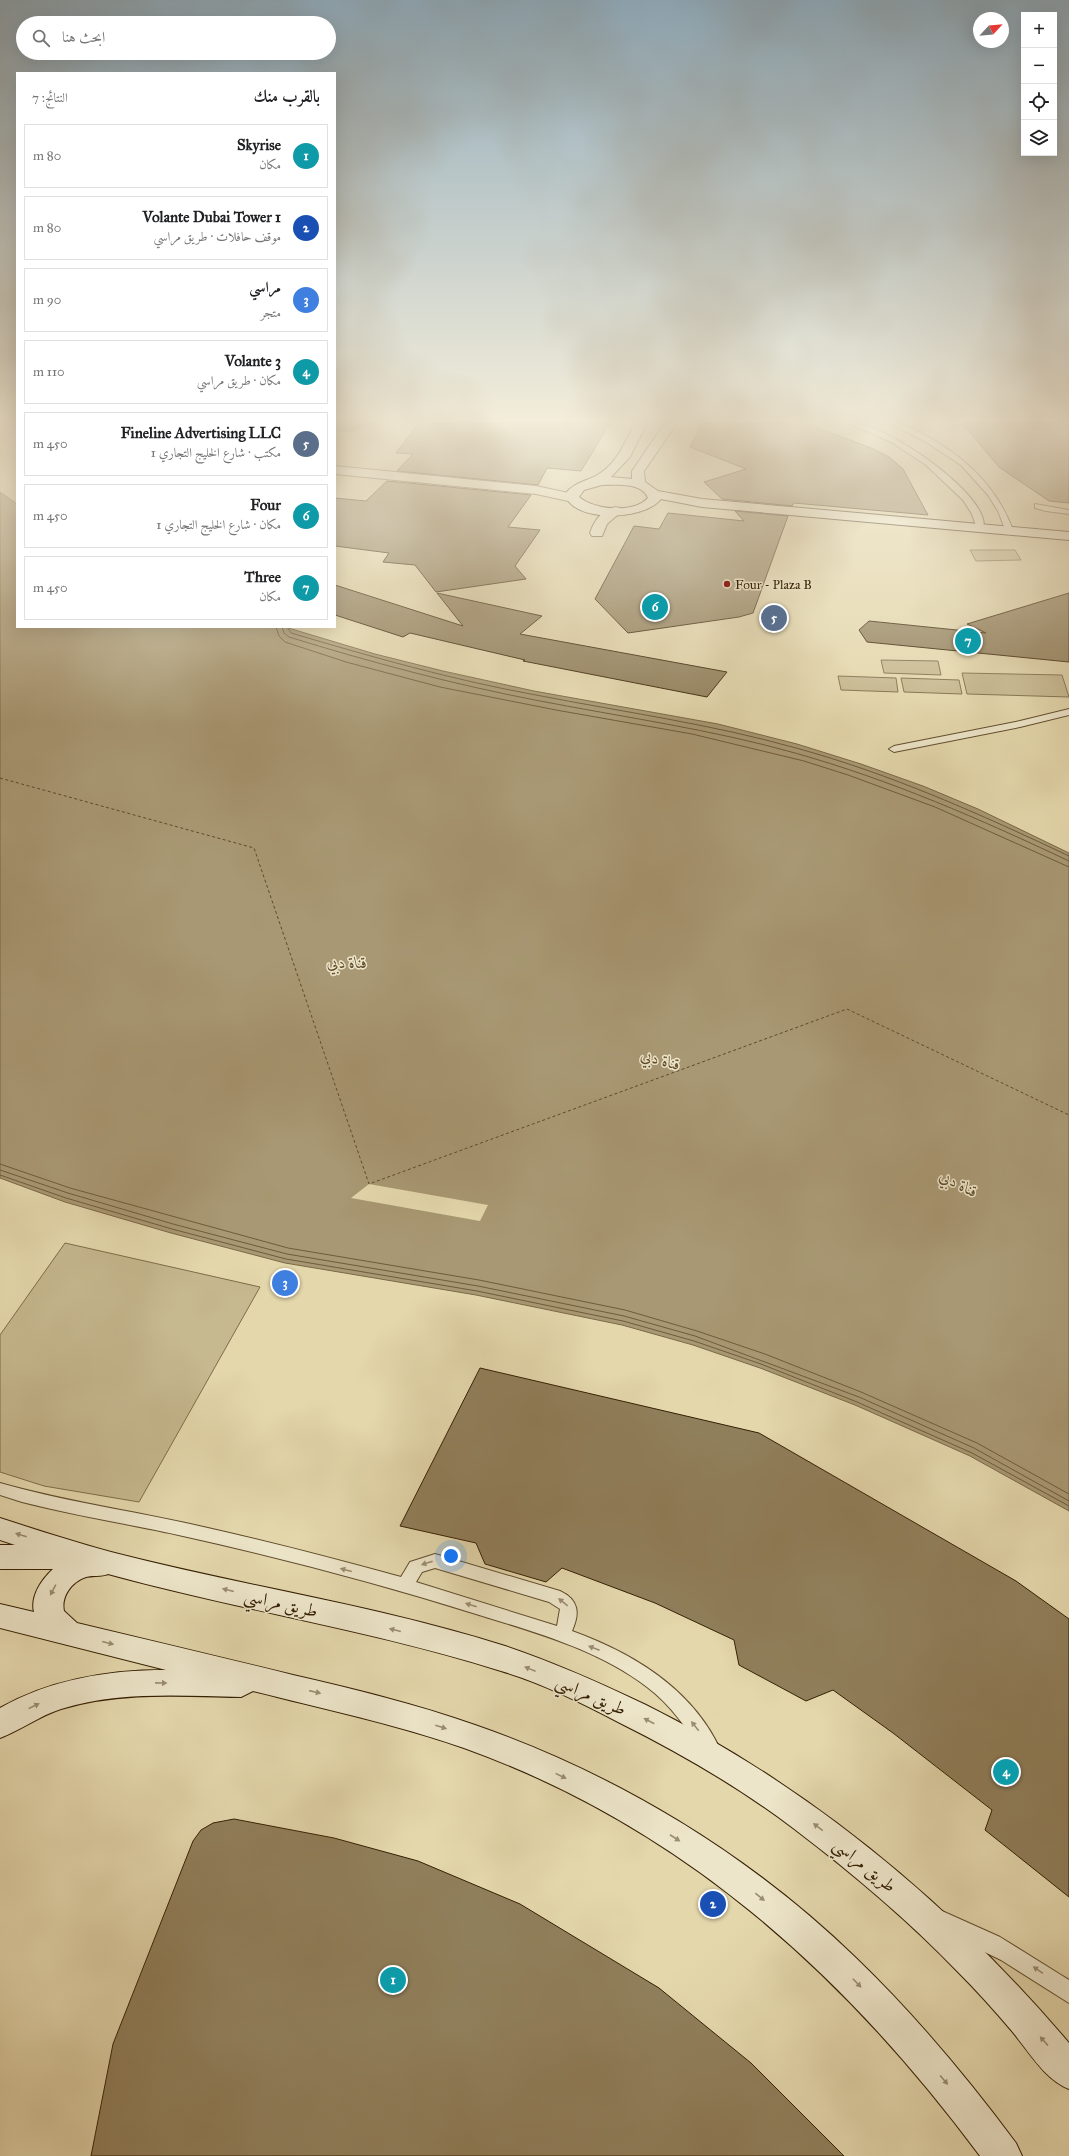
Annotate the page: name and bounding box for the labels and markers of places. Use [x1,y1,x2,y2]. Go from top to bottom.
place label: Four - Plaza B [735,577,812,593]
marker: Four - Plaza B [722,579,732,589]
pin: 6 [642,592,668,622]
pin: 5 [761,603,787,633]
pin: 7 [955,626,981,656]
pin: 3 [272,1268,298,1298]
pin: 4 [993,1757,1019,1787]
pin: 2 [700,1889,726,1919]
pin: 1 [380,1965,406,1995]

